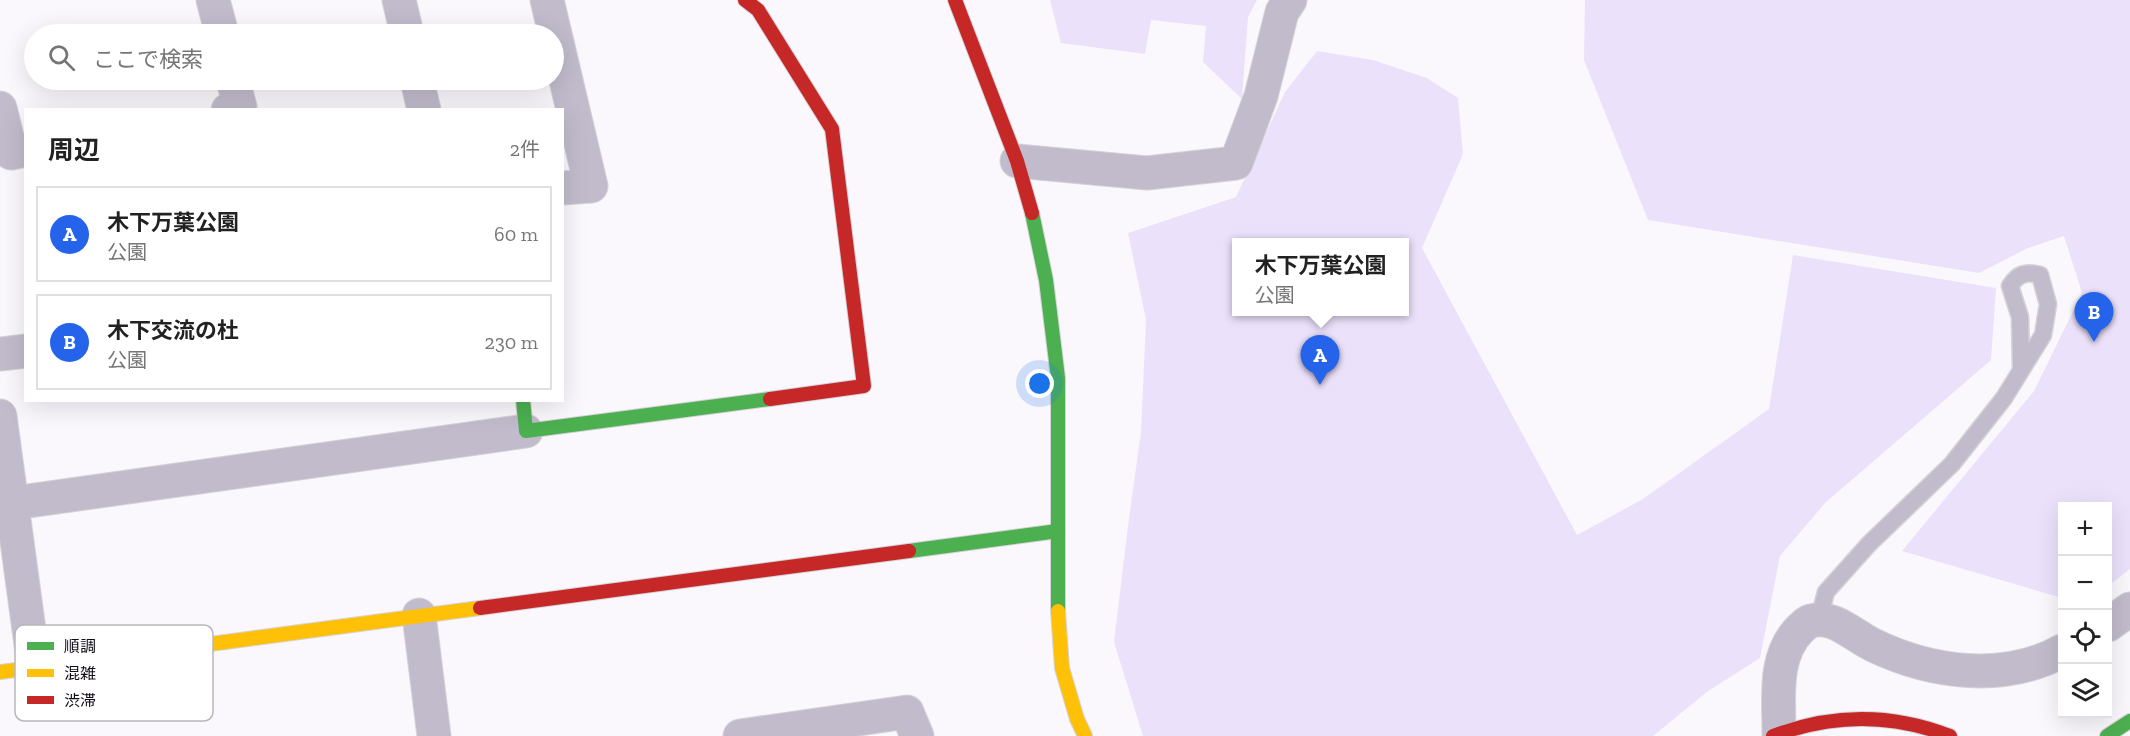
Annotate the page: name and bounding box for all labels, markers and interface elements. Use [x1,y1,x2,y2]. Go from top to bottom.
search box [24,24,564,90]
icon: search [45,41,78,74]
text: ここで検索 [93,46,203,73]
text: 周辺 [48,134,100,166]
text: 2件 [510,137,540,161]
text: 木下万葉公園 [107,209,239,236]
text: A [63,222,76,246]
text: 60 m [494,222,538,246]
popup [1232,238,1409,316]
text: 公園 [107,240,147,264]
text: 木下万葉公園 [1254,252,1387,279]
text: 公園 [1254,283,1294,307]
pin: B [2074,292,2114,342]
text: 木下交流の杜 [107,317,239,344]
text: B [63,330,76,354]
text: 230 m [485,330,538,354]
pin: A [1300,336,1340,385]
text: 公園 [107,348,147,372]
your location [1025,369,1054,398]
map controls [2058,502,2112,718]
button: + [2058,502,2112,556]
button: − [2058,556,2112,610]
button: locate [2058,610,2112,664]
legend [15,625,213,721]
text: 順調 [64,637,96,656]
text: 混雑 [64,664,96,683]
button: layers [2058,664,2112,718]
text: 渋滞 [64,691,96,710]

